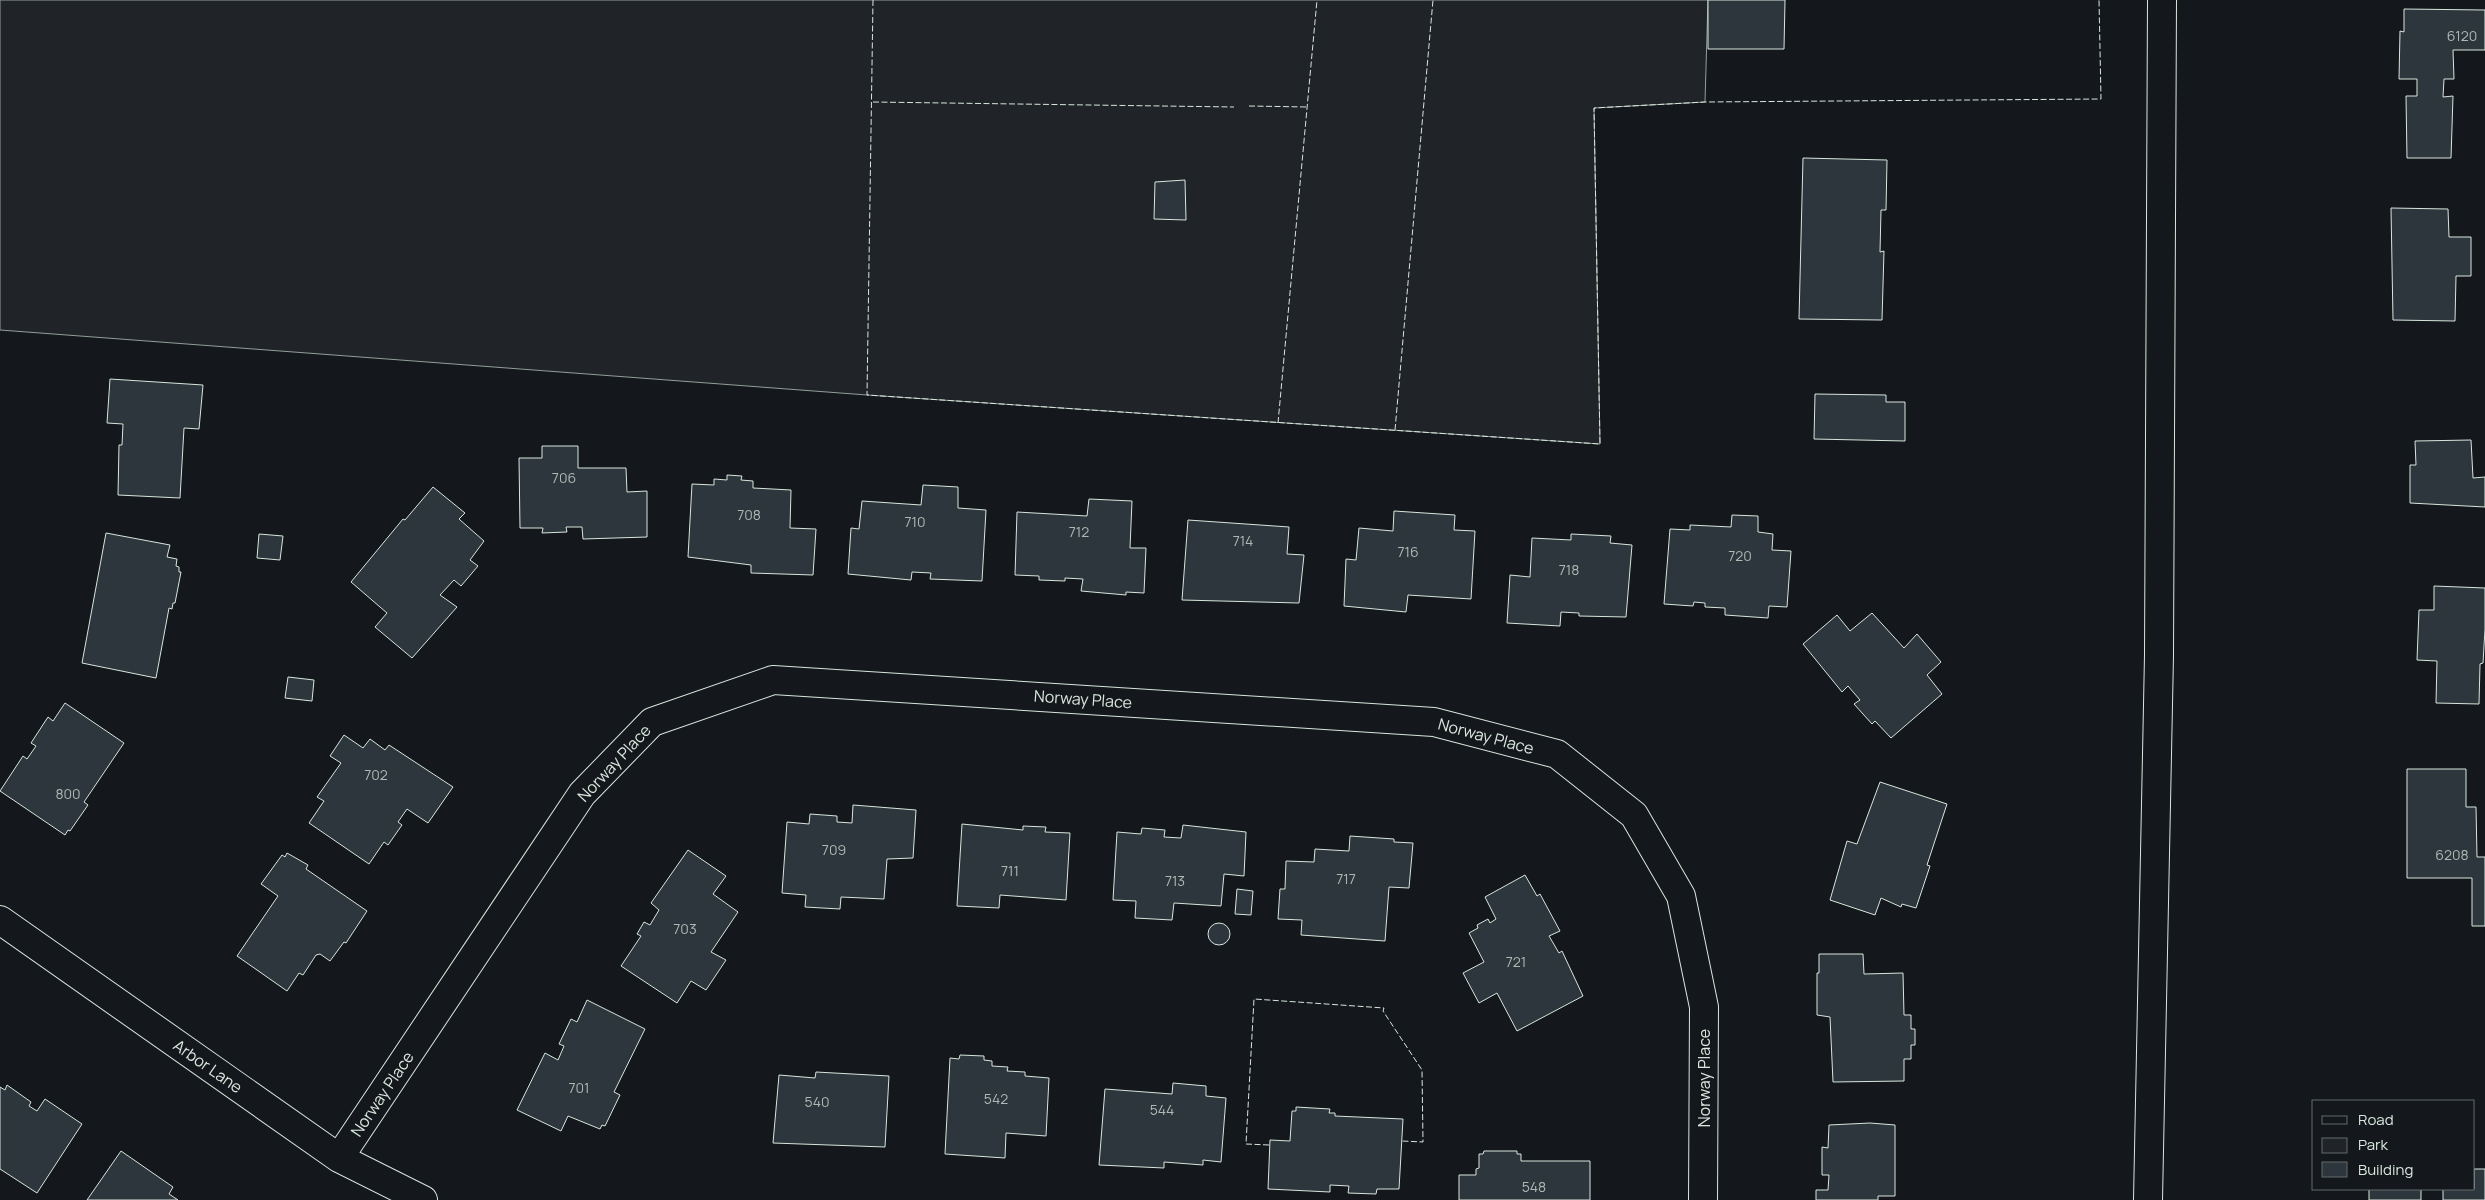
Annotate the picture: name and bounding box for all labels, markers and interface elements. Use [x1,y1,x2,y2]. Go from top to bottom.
house number: 6120 [2447,26,2477,45]
house number: 706 [552,468,576,487]
house number: 708 [737,505,761,524]
house number: 710 [904,512,926,531]
house number: 712 [1069,522,1089,541]
house number: 714 [1233,531,1253,550]
house number: 716 [1397,542,1419,561]
house number: 720 [1728,546,1752,565]
house number: 718 [1559,560,1579,579]
street label: Norway Place [1033,685,1133,713]
street label: Norway Place [1436,713,1536,759]
street label: Norway Place [572,720,656,806]
house number: 702 [364,765,388,784]
house number: 800 [55,784,81,803]
house number: 709 [822,840,846,859]
house number: 6208 [2435,845,2469,864]
house number: 711 [1001,861,1019,880]
house number: 717 [1336,869,1356,888]
house number: 713 [1165,871,1185,890]
house number: 703 [673,919,697,938]
house number: 721 [1506,952,1526,971]
street label: Norway Place [1693,1029,1715,1127]
street label: Arbor Lane [169,1034,247,1098]
street label: Norway Place [345,1047,419,1141]
house number: 701 [568,1078,590,1097]
house number: 542 [984,1089,1008,1108]
house number: 540 [805,1092,829,1111]
house number: 544 [1150,1100,1174,1119]
legend [2312,1100,2475,1190]
text: Road [2358,1109,2394,1130]
text: Park [2358,1134,2388,1155]
text: Building [2358,1159,2413,1180]
house number: 548 [1522,1177,1546,1196]

